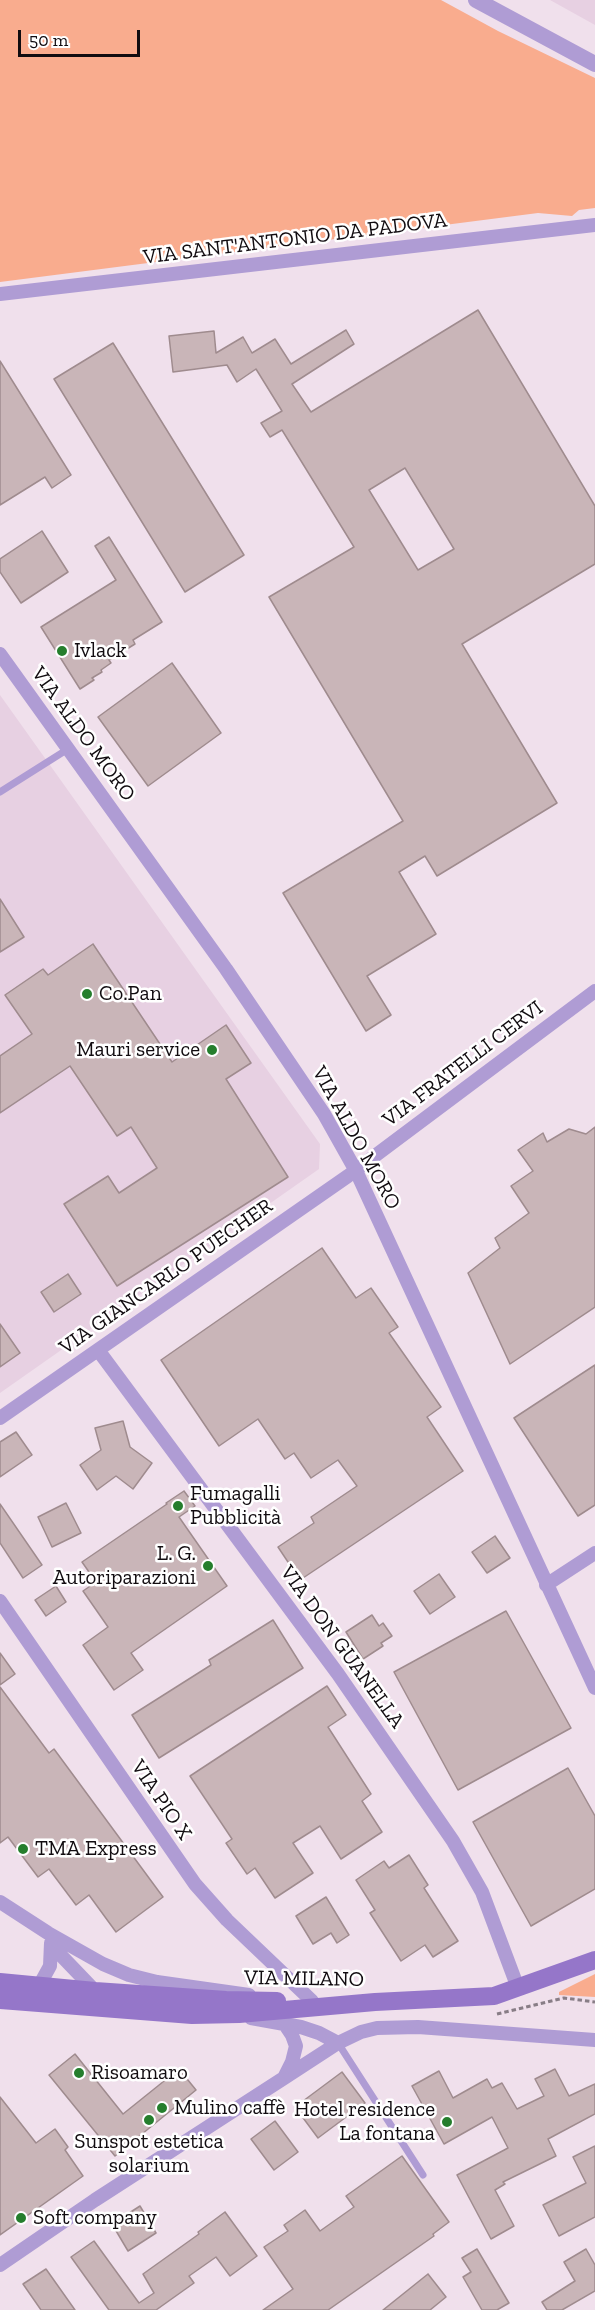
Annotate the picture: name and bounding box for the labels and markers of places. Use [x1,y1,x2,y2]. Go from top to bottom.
place label: Ivlack [74,638,127,664]
marker: Ivlack [55,644,69,658]
place label: Co.Pan [99,981,162,1007]
marker: Co.Pan [80,987,94,1001]
place label: Mauri service [76,1037,200,1063]
marker: Mauri service [205,1043,219,1057]
place label: Fumagalli Pubblicità [190,1481,281,1531]
marker: Fumagalli Pubblicità [171,1499,185,1513]
place label: L. G. Autoriparazioni [53,1541,196,1591]
marker: L. G. Autoriparazioni [201,1559,215,1573]
place label: TMA Express [35,1836,157,1862]
marker: TMA Express [16,1842,30,1856]
place label: Risoamaro [91,2060,188,2086]
marker: Risoamaro [72,2066,86,2080]
place label: Mulino caffè [174,2095,285,2121]
place label: Hotel residence La fontana [294,2097,435,2147]
marker: Mulino caffè [155,2101,169,2115]
marker: Sunspot estetica solarium [142,2113,156,2127]
marker: Hotel residence La fontana [440,2115,454,2129]
place label: Sunspot estetica solarium [74,2129,224,2179]
place label: Soft company [33,2205,157,2231]
marker: Soft company [14,2211,28,2225]

